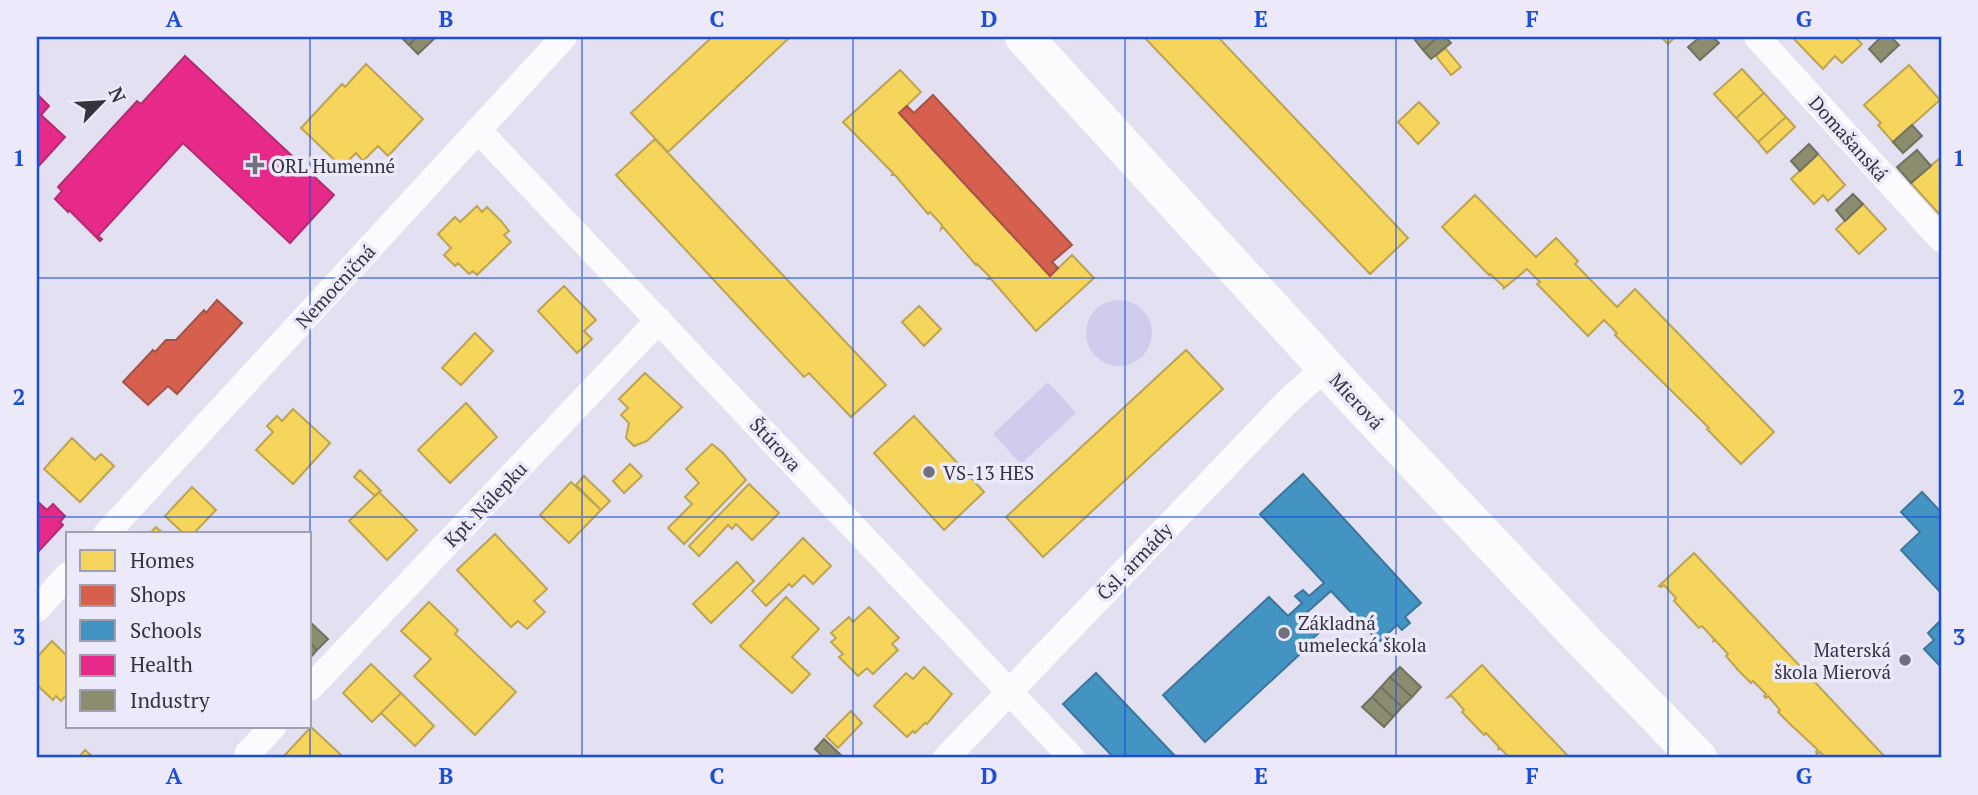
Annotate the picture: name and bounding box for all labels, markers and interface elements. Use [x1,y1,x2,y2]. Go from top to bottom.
text: A [166,3,183,34]
text: B [439,3,454,34]
text: C [710,3,725,34]
text: D [981,3,998,34]
text: E [1254,3,1268,34]
text: F [1525,3,1539,34]
text: G [1796,3,1813,34]
north arrow [66,66,136,136]
text: N [103,83,132,107]
street label: Domašanská [1804,90,1894,186]
text: 1 [13,142,26,173]
text: 1 [1953,142,1966,173]
place label: ORL Humenné [271,153,395,178]
marker: ORL Humenné [245,155,265,175]
street label: Nemocničná [290,238,381,333]
street label: Mierová [1325,367,1390,435]
text: 2 [13,381,26,412]
text: 2 [1953,381,1966,412]
street label: Štúrova [745,412,808,477]
street label: Kpt. Nálepku [438,456,532,552]
place label: VS-13 HES [943,460,1034,485]
marker: VS-13 HES [921,464,937,480]
street label: Čsl. armády [1091,517,1177,605]
legend [66,532,312,728]
text: Homes [130,546,195,574]
text: Shops [130,580,186,608]
place label: Základná umelecká škola [1298,610,1427,657]
text: Schools [130,616,202,644]
text: 3 [13,621,26,652]
text: 3 [1953,621,1966,652]
marker: Základná umelecká škola [1276,625,1292,641]
place label: Materská škola Mierová [1774,637,1891,684]
text: Health [130,650,193,678]
marker: Materská škola Mierová [1897,652,1913,668]
text: Industry [130,686,210,714]
text: A [166,760,183,791]
text: B [439,760,454,791]
text: C [710,760,725,791]
text: D [981,760,998,791]
text: E [1254,760,1268,791]
text: F [1525,760,1539,791]
text: G [1796,760,1813,791]

